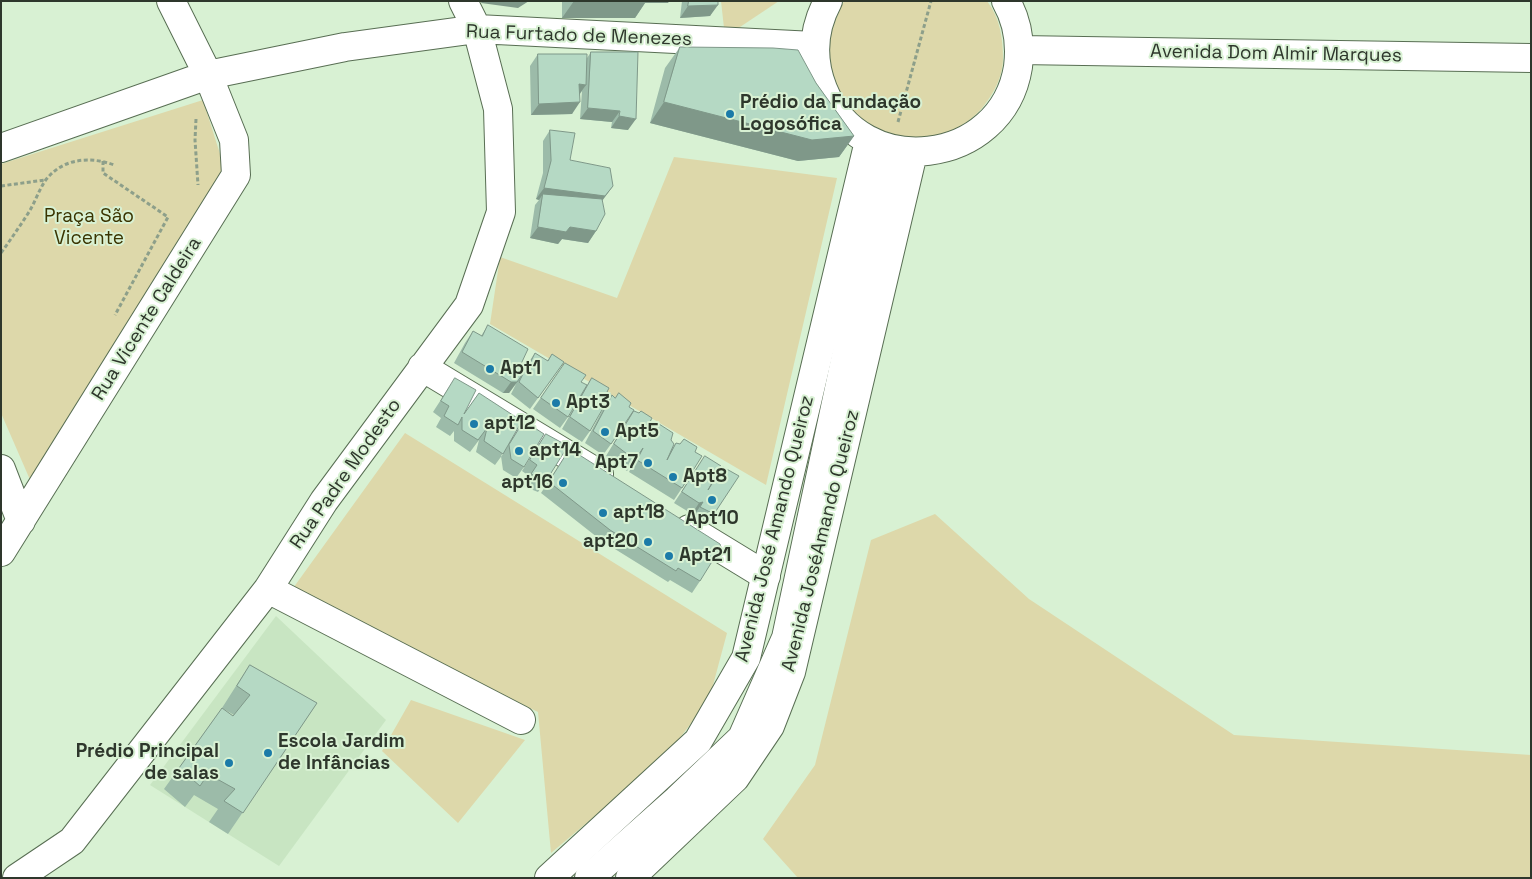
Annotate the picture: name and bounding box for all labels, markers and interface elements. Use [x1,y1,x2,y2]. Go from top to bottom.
street label: Rua Furtado de Menezes [466,21,692,51]
street label: Avenida Dom Almir Marques [1150,40,1402,68]
place label: Prédio da Fundação Logosófica [740,92,921,136]
marker: Prédio da Fundação Logosófica [724,108,736,120]
park label: Praça São Vicente [44,206,134,250]
street label: Rua Vicente Caldeira [88,233,206,405]
place label: Apt1 [500,358,541,380]
marker: Apt1 [484,363,496,375]
place label: Apt3 [566,392,610,414]
street label: Avenida José Amando Queiroz [731,393,819,665]
street label: Rua Padre Modesto [286,395,406,553]
marker: Apt3 [550,397,562,409]
street label: Avenida JoséAmando Queiroz [777,408,865,674]
place label: apt12 [484,413,535,435]
marker: apt12 [468,418,480,430]
place label: Apt5 [615,421,659,443]
marker: Apt5 [599,426,611,438]
place label: apt14 [529,440,581,462]
marker: apt14 [513,445,525,457]
place label: Apt7 [595,452,638,474]
marker: Apt7 [642,457,654,469]
place label: Apt8 [683,466,727,488]
marker: Apt8 [667,471,679,483]
place label: apt16 [501,472,553,494]
marker: apt16 [557,477,569,489]
marker: Apt10 [706,494,718,506]
place label: apt18 [613,502,664,524]
marker: apt18 [597,507,609,519]
place label: Apt10 [685,508,739,530]
place label: apt20 [583,531,638,553]
marker: apt20 [642,536,654,548]
place label: Apt21 [679,545,731,567]
marker: Apt21 [663,550,675,562]
place label: Escola Jardim de Infâncias [278,731,405,775]
place label: Prédio Principal de salas [76,741,219,785]
marker: Escola Jardim de Infâncias [262,747,274,759]
marker: Prédio Principal de salas [223,757,235,769]

